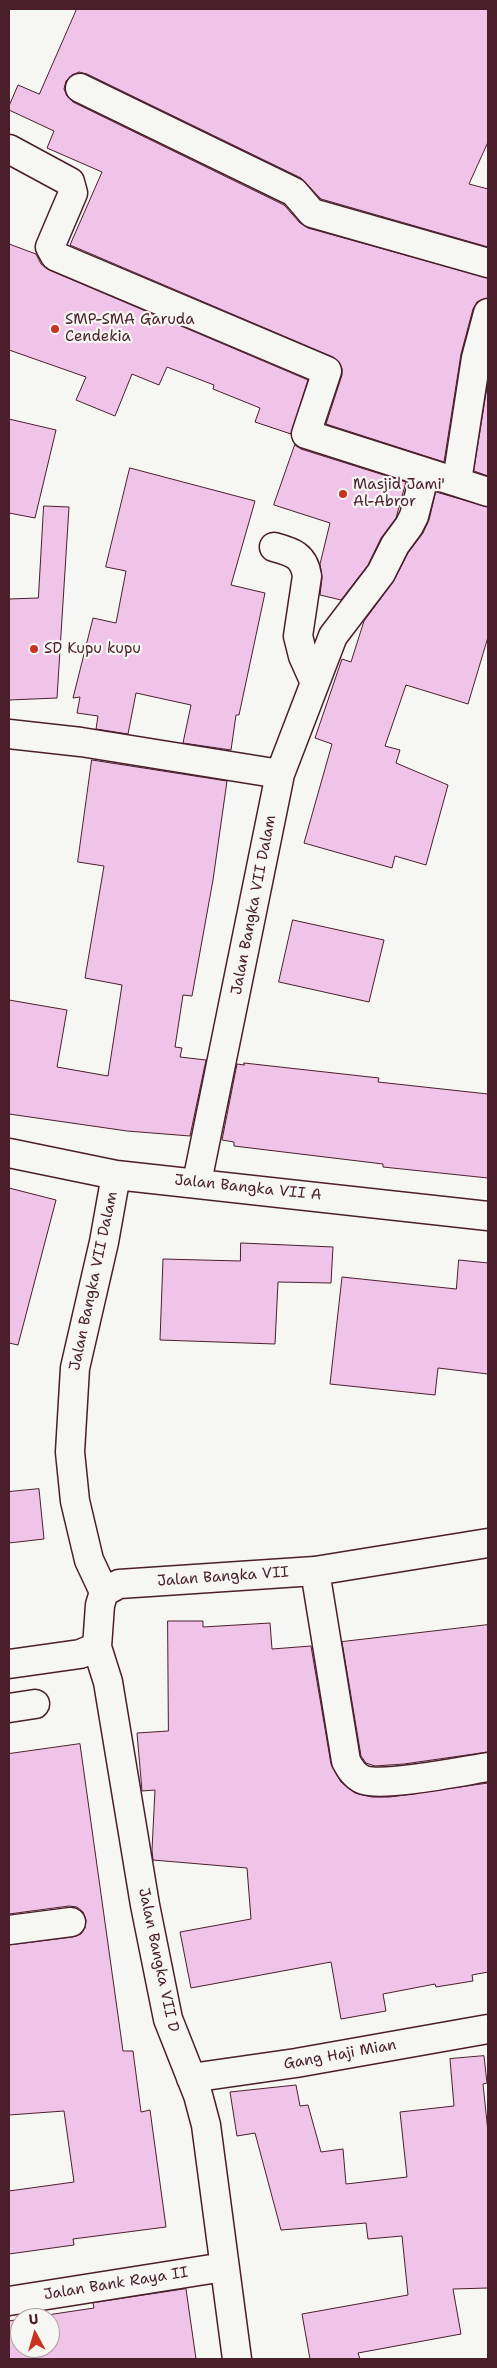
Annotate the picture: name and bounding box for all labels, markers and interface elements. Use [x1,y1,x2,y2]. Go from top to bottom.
place label: SMP-SMA Garuda Cendekia [65,311,195,346]
marker: SMP-SMA Garuda Cendekia [49,323,61,335]
place label: Masjid Jami' Al-Abror [353,476,445,511]
marker: Masjid Jami' Al-Abror [337,488,349,500]
place label: SD Kupu kupu [44,640,141,658]
marker: SD Kupu kupu [28,643,40,655]
street label: Jalan Bangka VII Dalam [228,814,280,996]
street label: Jalan Bangka VII A [173,1171,323,1205]
street label: Jalan Bangka VII Dalam [66,1190,122,1372]
street label: Jalan Bangka VII [157,1563,289,1591]
street label: Jalan Bangka VII D [134,1886,182,2034]
street label: Gang Haji Mian [282,2036,398,2074]
street label: Jalan Bank Raya II [43,2264,189,2304]
north arrow [10,2308,60,2358]
text: U [28,2310,39,2329]

